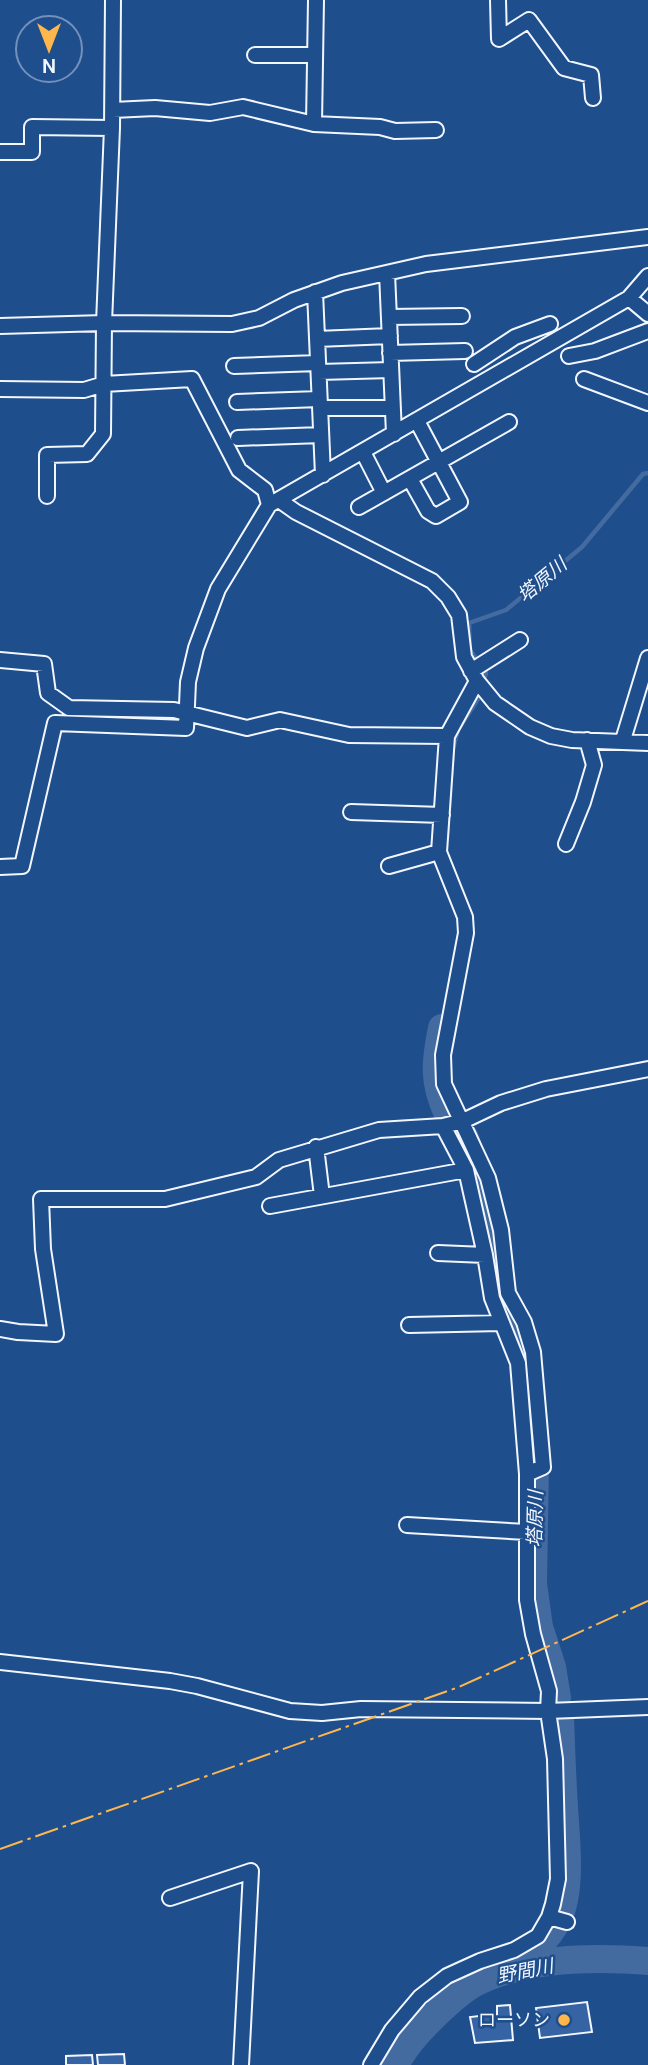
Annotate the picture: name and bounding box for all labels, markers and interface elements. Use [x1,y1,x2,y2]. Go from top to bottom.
north arrow [14,14,84,84]
text: N [42,53,56,78]
water label: 塔原川 [512,551,573,608]
water label: 塔原川 [522,1488,548,1548]
water label: 野間川 [495,1953,557,1989]
place label: ローソン [478,2008,550,2032]
marker: ローソン [556,2012,572,2028]

